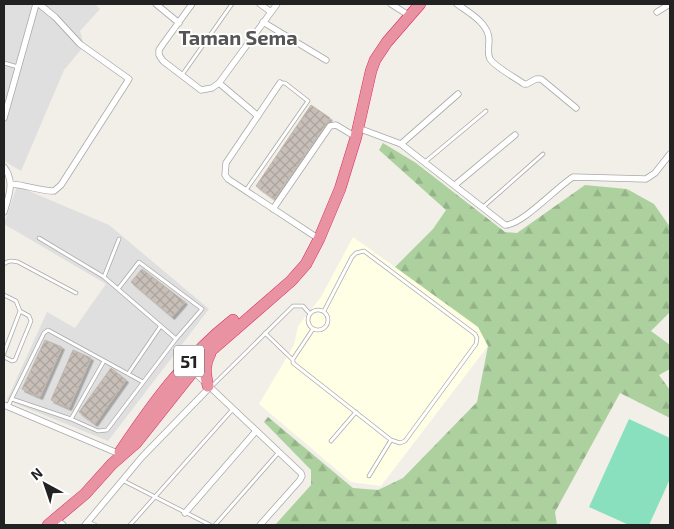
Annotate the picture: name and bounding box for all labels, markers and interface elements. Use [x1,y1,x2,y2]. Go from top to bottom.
district label: Taman Sema [178,25,298,49]
road number: 51 [174,346,204,376]
north arrow [20,459,70,509]
text: N [27,464,46,483]

